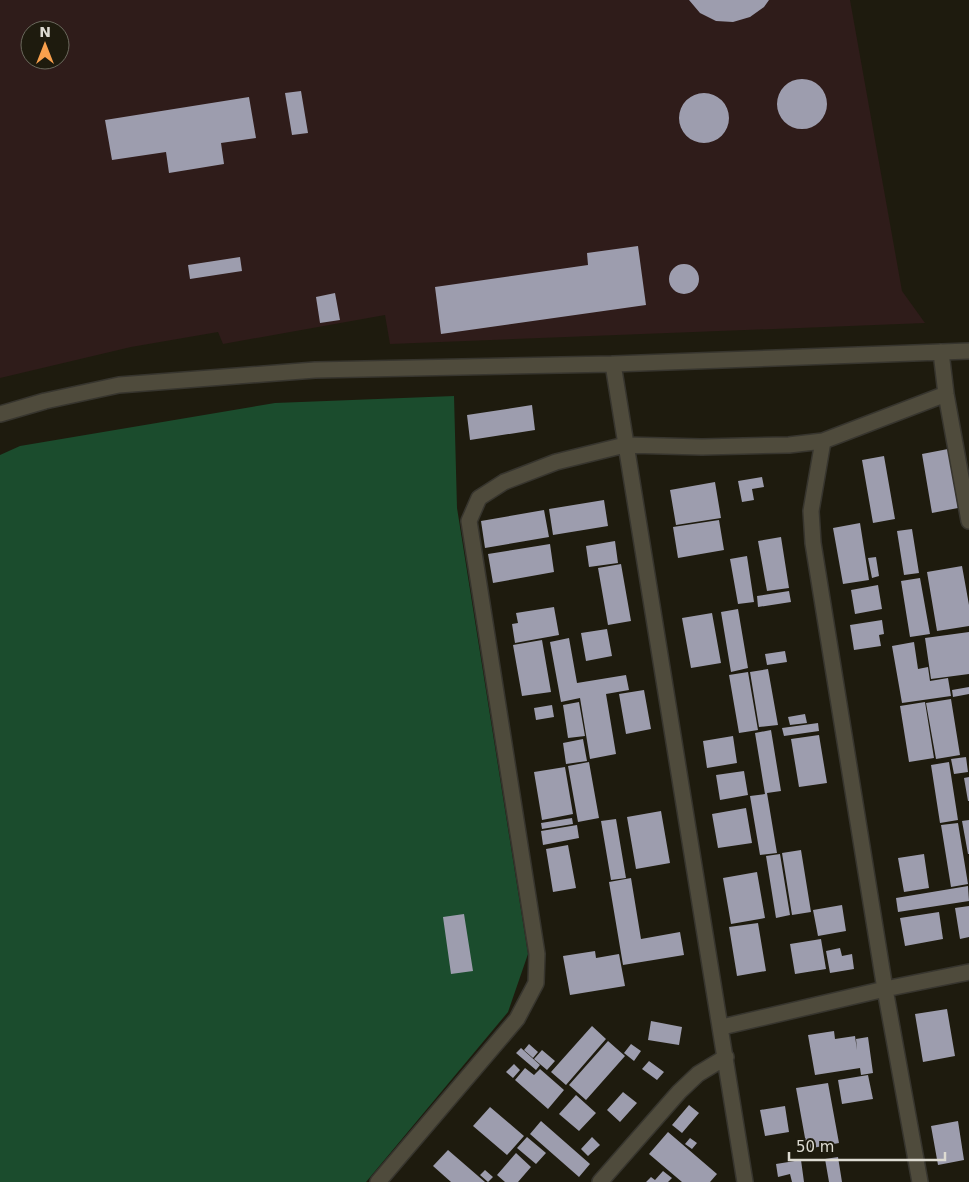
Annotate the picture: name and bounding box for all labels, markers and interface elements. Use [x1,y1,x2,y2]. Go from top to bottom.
north arrow [20,20,70,70]
text: N [39,24,51,40]
scale bar [789,1130,945,1162]
text: 50 m [796,1138,834,1156]

